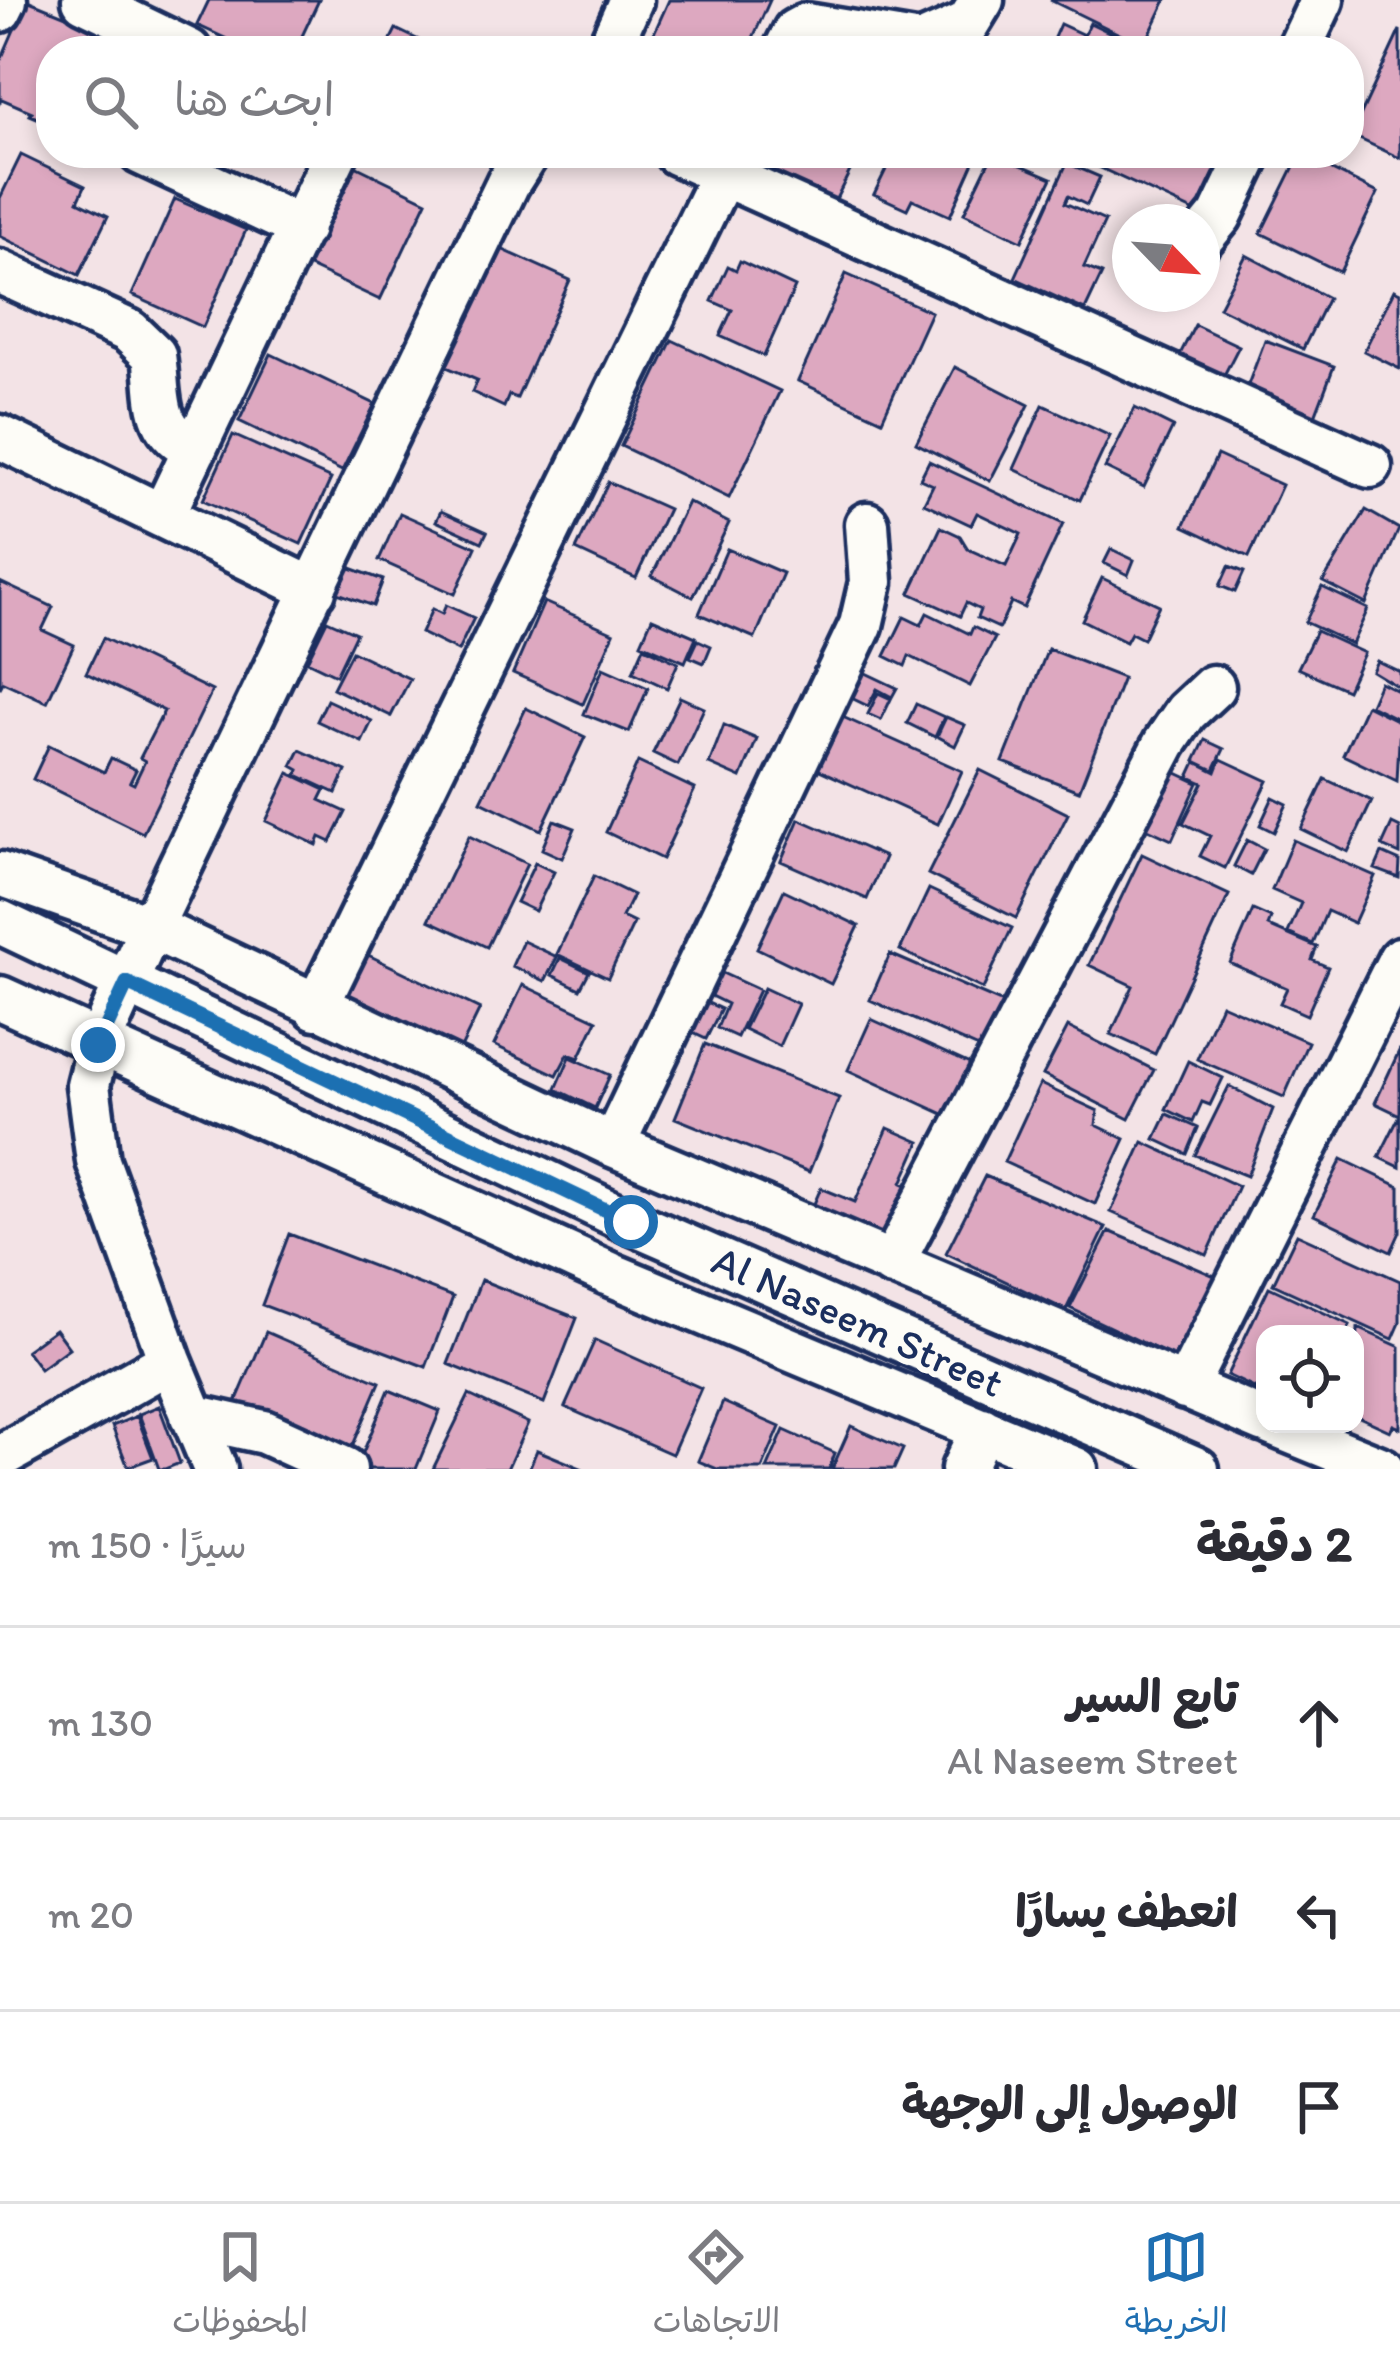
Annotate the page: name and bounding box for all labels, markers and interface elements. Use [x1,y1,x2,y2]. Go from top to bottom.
search box [36,36,1364,168]
icon: search [78,69,144,135]
text: ابحث هنا [174,72,335,126]
north arrow [1112,204,1220,312]
route end [71,1018,125,1072]
route start [604,1195,658,1249]
street label: Al Naseem Street [705,1234,1011,1408]
map controls [1256,1325,1364,1433]
button: locate [1256,1325,1364,1433]
text: 2 دقيقة [1196,1513,1352,1574]
text: سيرًا · 150 m [48,1521,247,1568]
text: تابع السير [1068,1669,1238,1723]
icon: ahead [1286,1690,1352,1756]
text: 130 m [48,1699,153,1746]
text: Al Naseem Street [947,1737,1238,1784]
icon: left [1286,1882,1352,1948]
text: انعطف يسارًا [1015,1884,1238,1938]
text: 20 m [48,1891,134,1938]
icon: arrive [1286,2074,1352,2140]
text: الوصول إلى الوجهة [901,2076,1238,2130]
tab: المحفوظات [172,2224,308,2350]
tab: الاتجاهات [653,2224,780,2350]
tab: الخريطة [1125,2224,1228,2350]

